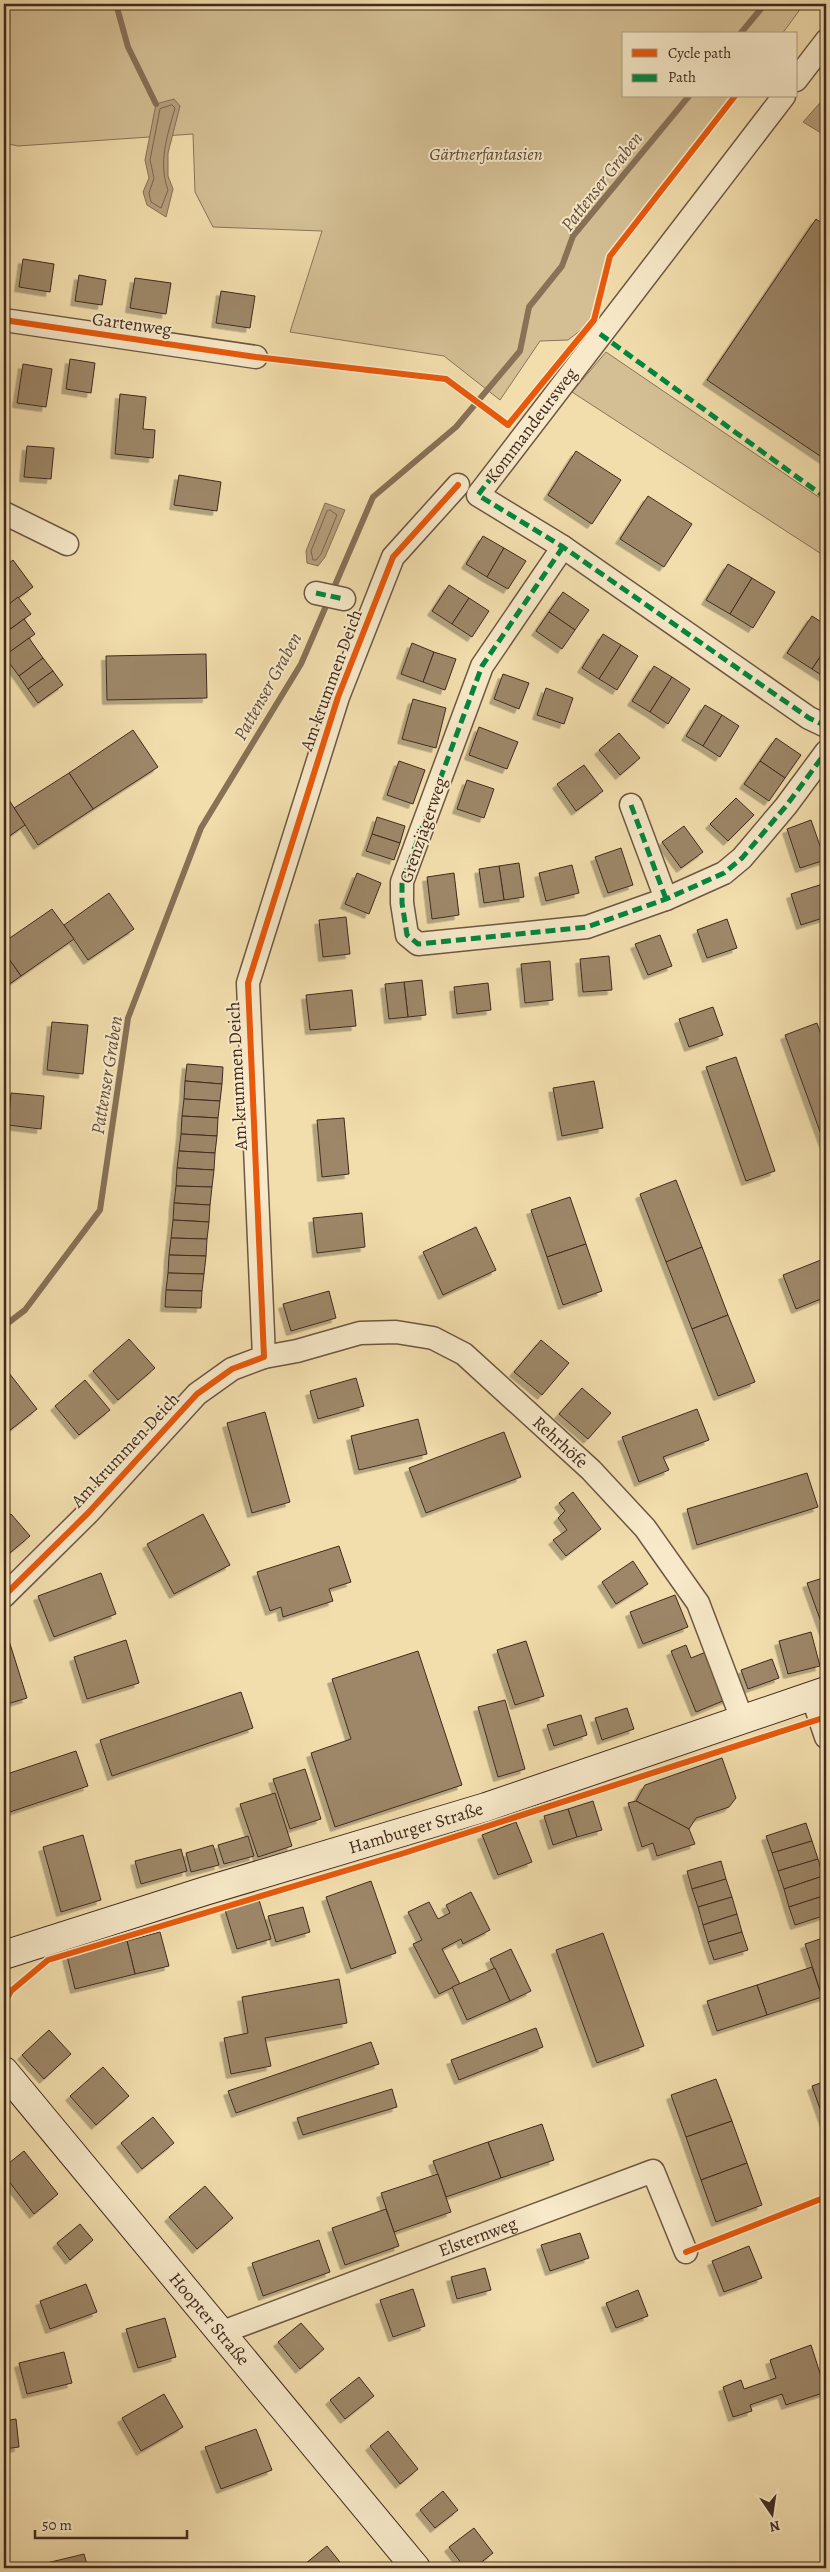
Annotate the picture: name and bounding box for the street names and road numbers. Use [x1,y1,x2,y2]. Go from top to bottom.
street label: Gartenweg [91,307,173,341]
street label: Kommandeursweg [480,362,582,488]
street label: Am krummen Deich [294,606,368,755]
street label: Grenzjägerweg [394,774,452,886]
street label: Am krummen Deich [221,1001,253,1152]
street label: Am krummen Deich [65,1387,185,1513]
street label: Rehrhöfe [527,1410,593,1474]
street label: Hamburger Straße [346,1797,486,1859]
street label: Elsternweg [435,2211,520,2262]
street label: Hoopter Straße [164,2267,255,2371]

